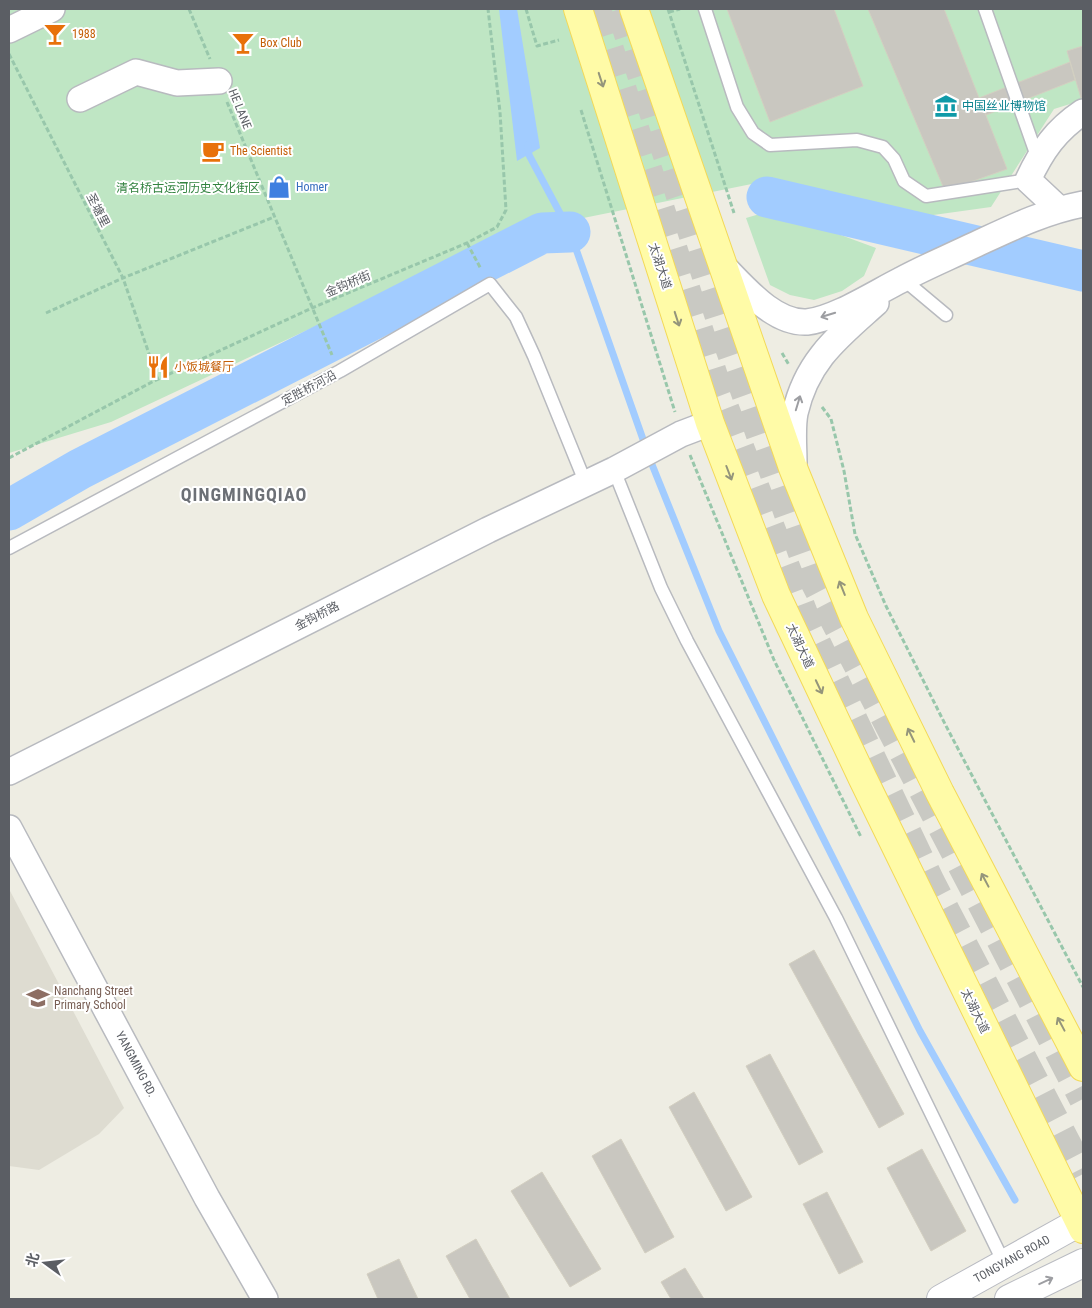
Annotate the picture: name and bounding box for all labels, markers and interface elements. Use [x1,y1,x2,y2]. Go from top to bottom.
bar icon: 1988 [42,21,68,47]
place label: 1988 [72,27,96,41]
bar icon: Box Club [230,30,256,56]
place label: Box Club [260,36,302,50]
one-way arrow [597,72,606,88]
street label: HE LANE [226,87,254,131]
museum icon: 中国丝业博物馆 [933,93,959,119]
place label: 中国丝业博物馆 [962,99,1046,113]
cafe icon: The Scientist [200,138,226,164]
place label: The Scientist [230,144,292,158]
shop icon: Homer [266,174,292,200]
place label: Homer [296,180,328,194]
park label: 清名桥古运河历史文化街区 [116,181,260,195]
street label: 圣塘里 [84,191,112,229]
street label: 太湖大道 [646,241,674,291]
street label: 金钩桥街 [323,268,373,300]
one-way arrow [672,310,682,326]
one-way arrow [820,311,836,320]
restaurant icon: 小饭城餐厅 [145,354,171,380]
place label: 小饭城餐厅 [174,360,234,374]
street label: 定胜桥河沿 [279,368,339,408]
one-way arrow [794,395,804,411]
one-way arrow [725,464,734,480]
district label: QINGMINGQIAO [181,484,307,505]
one-way arrow [836,581,845,596]
street label: 金钩桥路 [292,599,342,633]
street label: 太湖大道 [784,621,816,671]
one-way arrow [815,679,825,694]
one-way arrow [906,728,915,743]
one-way arrow [980,873,989,888]
place label: Nanchang Street Primary School [54,984,133,1012]
school or university icon: Nanchang Street Primary School [25,985,51,1011]
street label: 太湖大道 [958,986,992,1036]
one-way arrow [1056,1017,1065,1032]
street label: YANGMING RD. [113,1029,159,1099]
street label: TONGYANG ROAD [971,1232,1053,1286]
north arrow [20,1238,70,1288]
text: 北 [23,1251,42,1268]
one-way arrow [1038,1276,1053,1285]

